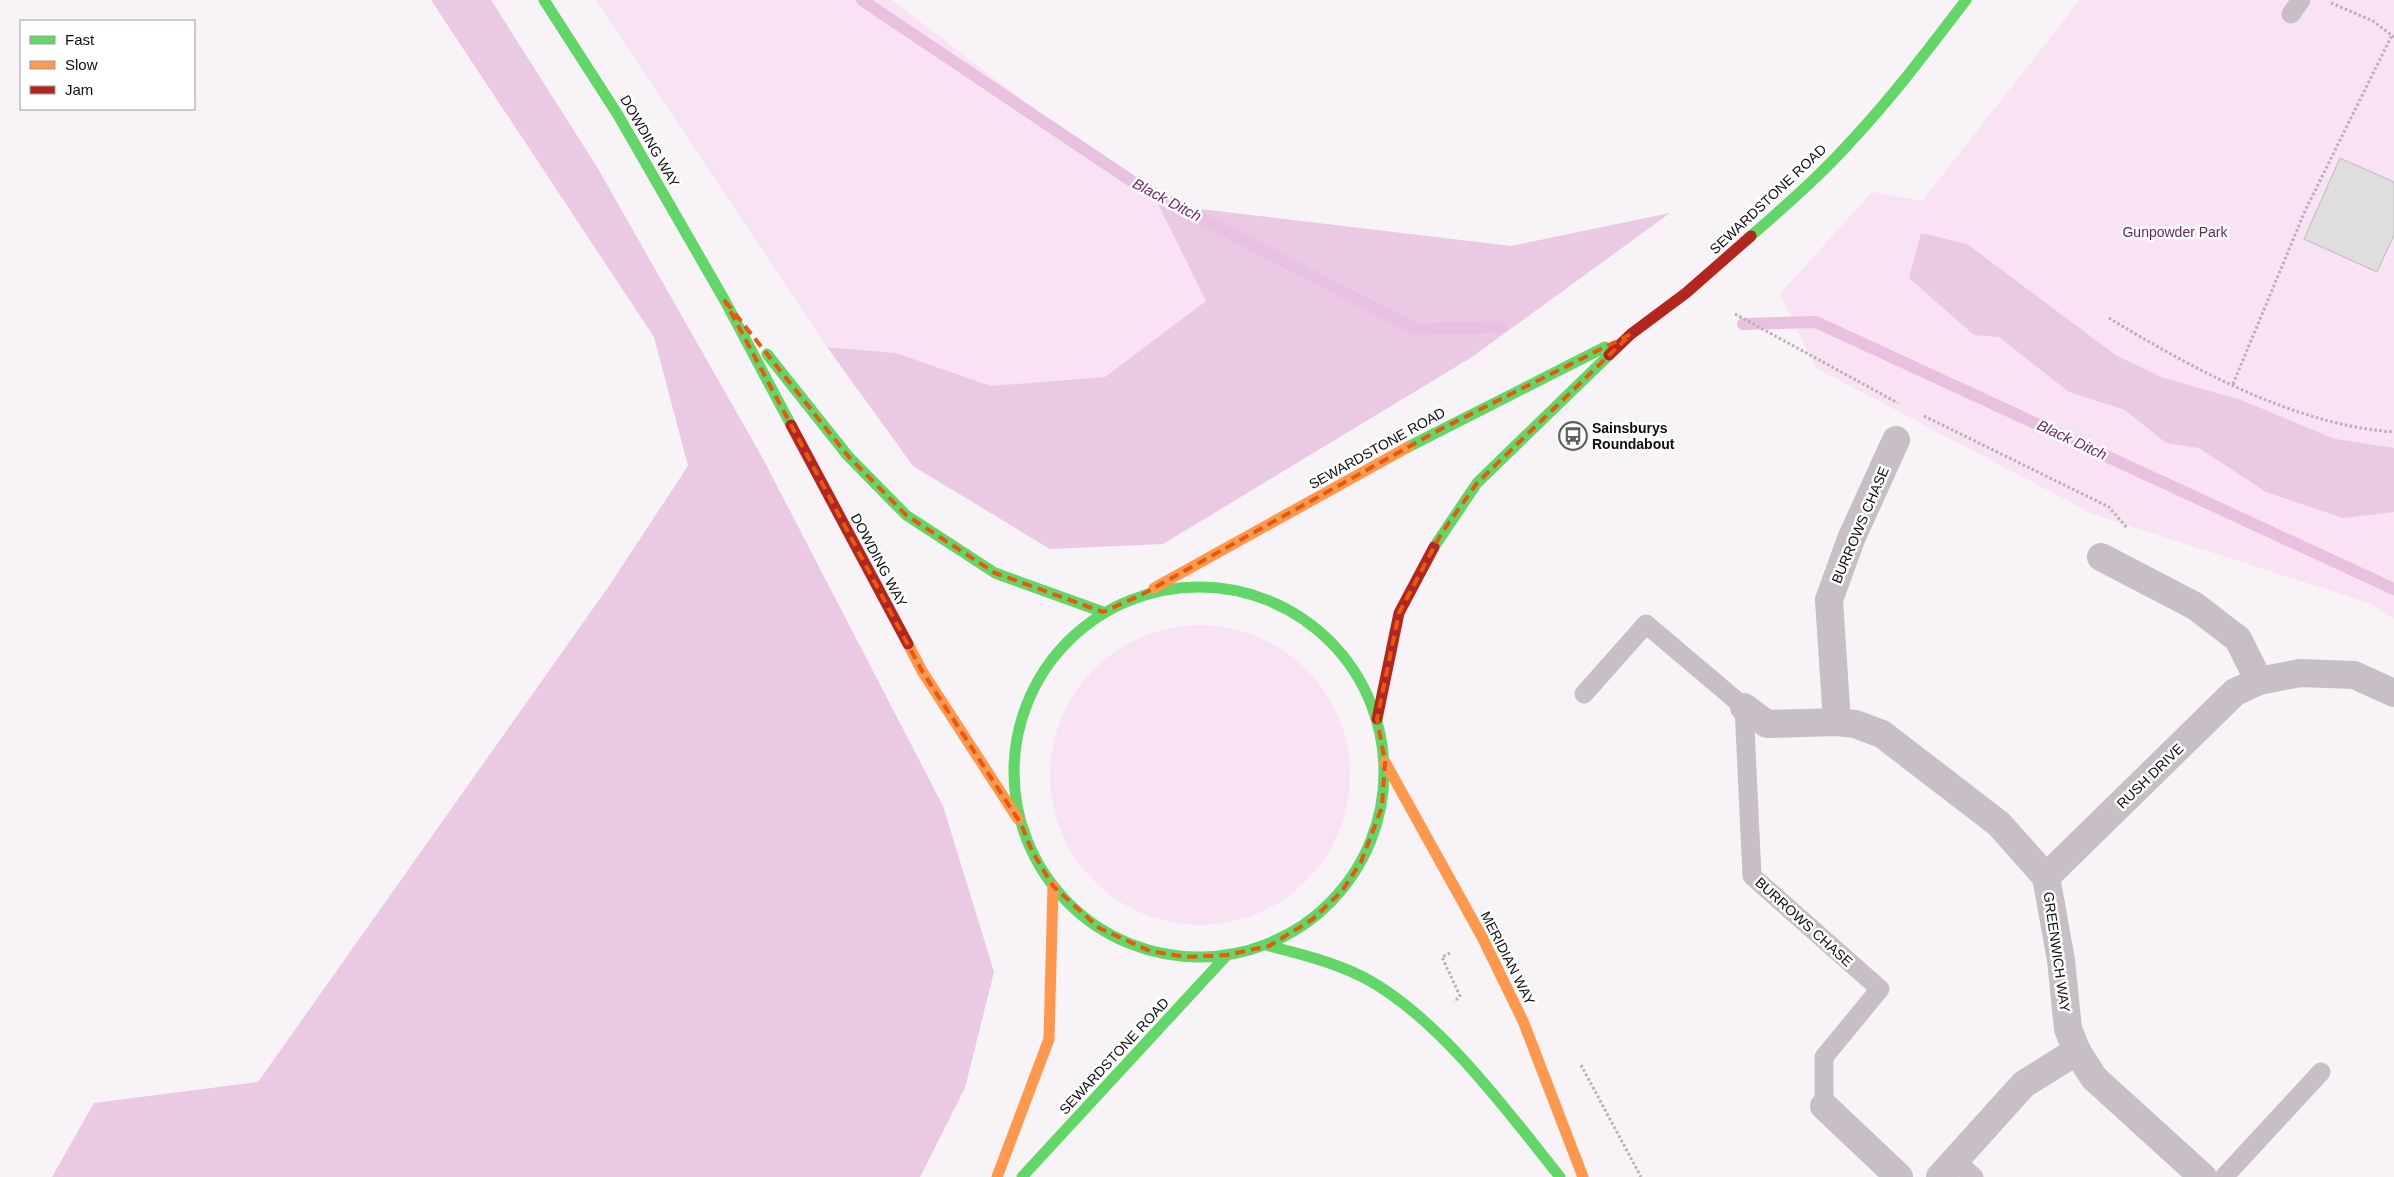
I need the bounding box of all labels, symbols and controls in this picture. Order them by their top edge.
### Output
legend [20,20,195,110]
text: Fast [65,31,95,48]
text: Slow [65,56,98,73]
text: Jam [65,81,93,98]
street label: DOWDING WAY [617,92,683,190]
street label: SEWARDSTONE ROAD [1707,141,1829,257]
water label: Black Ditch [1130,174,1204,225]
park label: Gunpowder Park [2122,224,2229,240]
street label: SEWARDSTONE ROAD [1306,404,1448,492]
water label: Black Ditch [2035,416,2110,463]
place label: Sainsburys Roundabout [1592,420,1675,452]
bus stop icon: Sainsburys Roundabout [1558,421,1588,451]
street label: BURROWS CHASE [1828,464,1892,586]
street label: DOWDING WAY [848,511,911,610]
street label: RUSH DRIVE [2113,740,2187,812]
street label: BURROWS CHASE [1752,874,1856,970]
street label: GREENWICH WAY [2041,891,2073,1014]
street label: MERIDIAN WAY [1478,909,1539,1008]
street label: SEWARDSTONE ROAD [1056,995,1172,1117]

